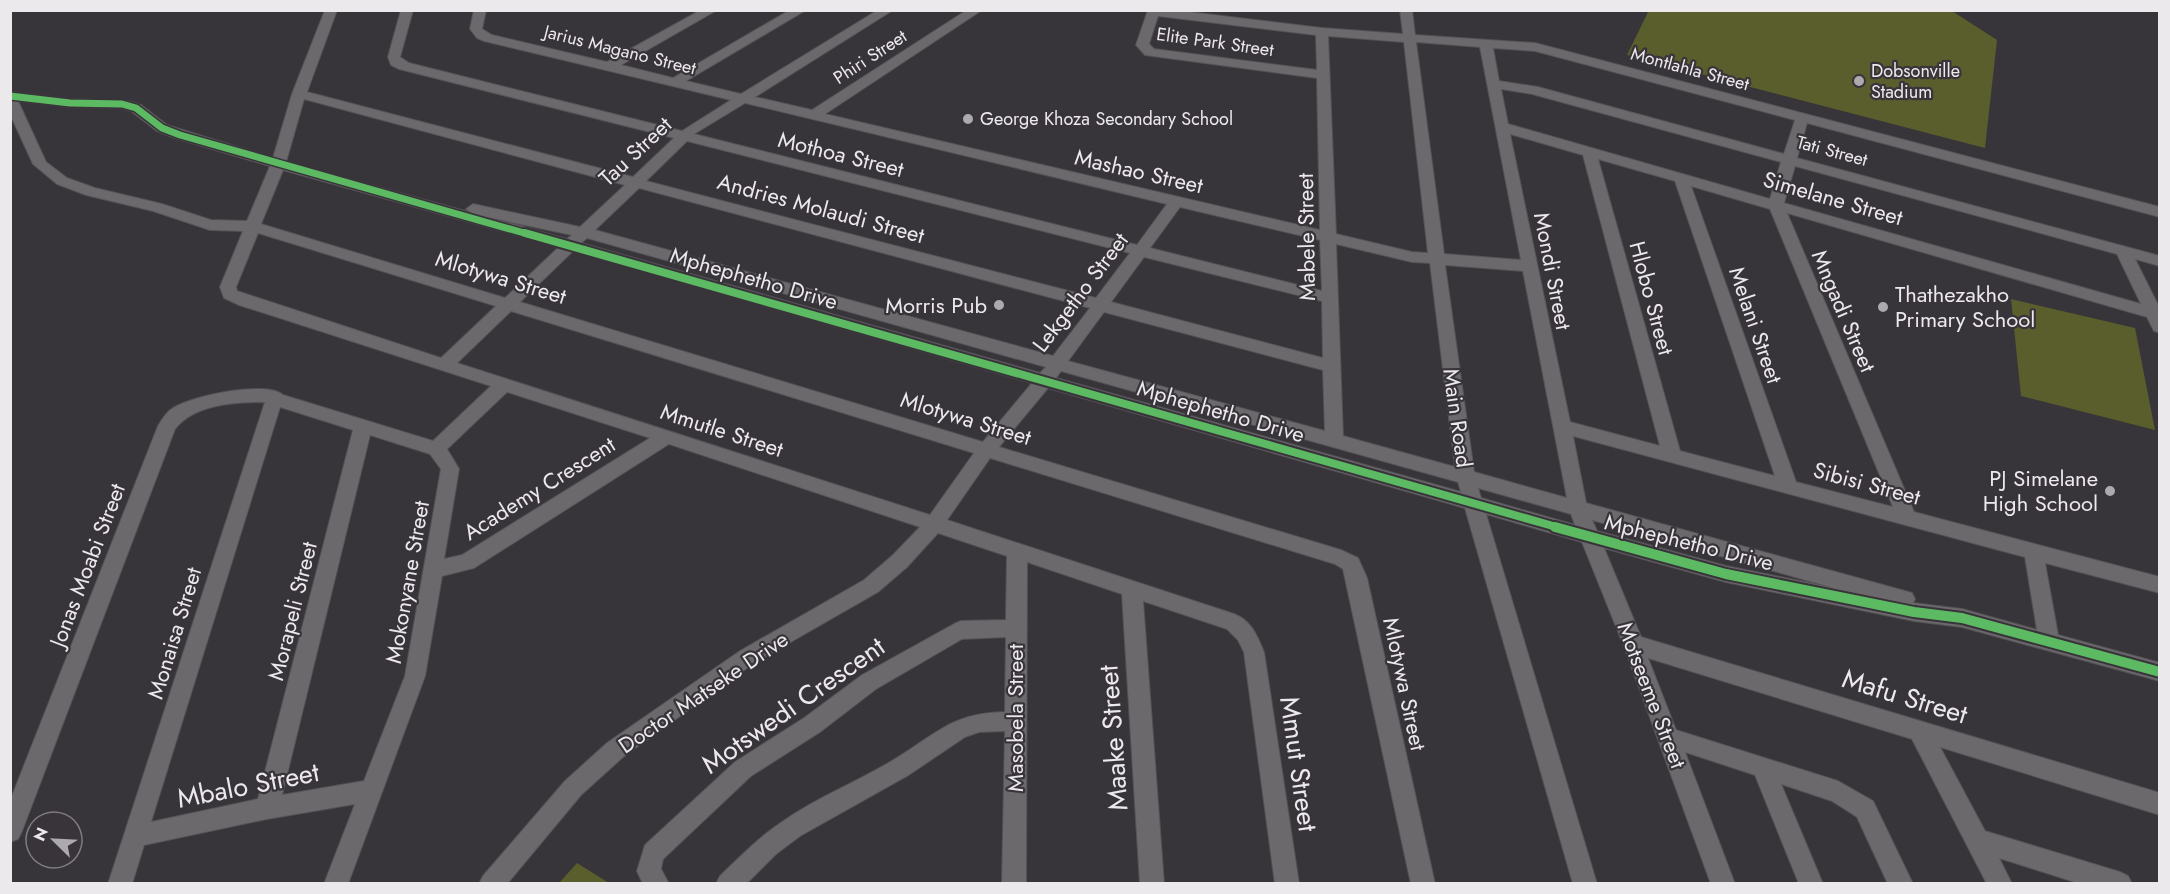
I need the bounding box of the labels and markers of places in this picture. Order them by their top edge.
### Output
place label: Dobsonville Stadium [1871,58,1960,105]
marker: Dobsonville Stadium [1852,74,1866,88]
place label: George Khoza Secondary School [980,106,1233,132]
marker: George Khoza Secondary School [961,112,975,126]
place label: Thathezakho Primary School [1895,278,2035,335]
place label: Morris Pub [885,289,987,321]
marker: Morris Pub [992,298,1006,312]
marker: Thathezakho Primary School [1876,300,1890,314]
place label: PJ Simelane High School [1983,462,2098,519]
marker: PJ Simelane High School [2103,484,2117,498]

